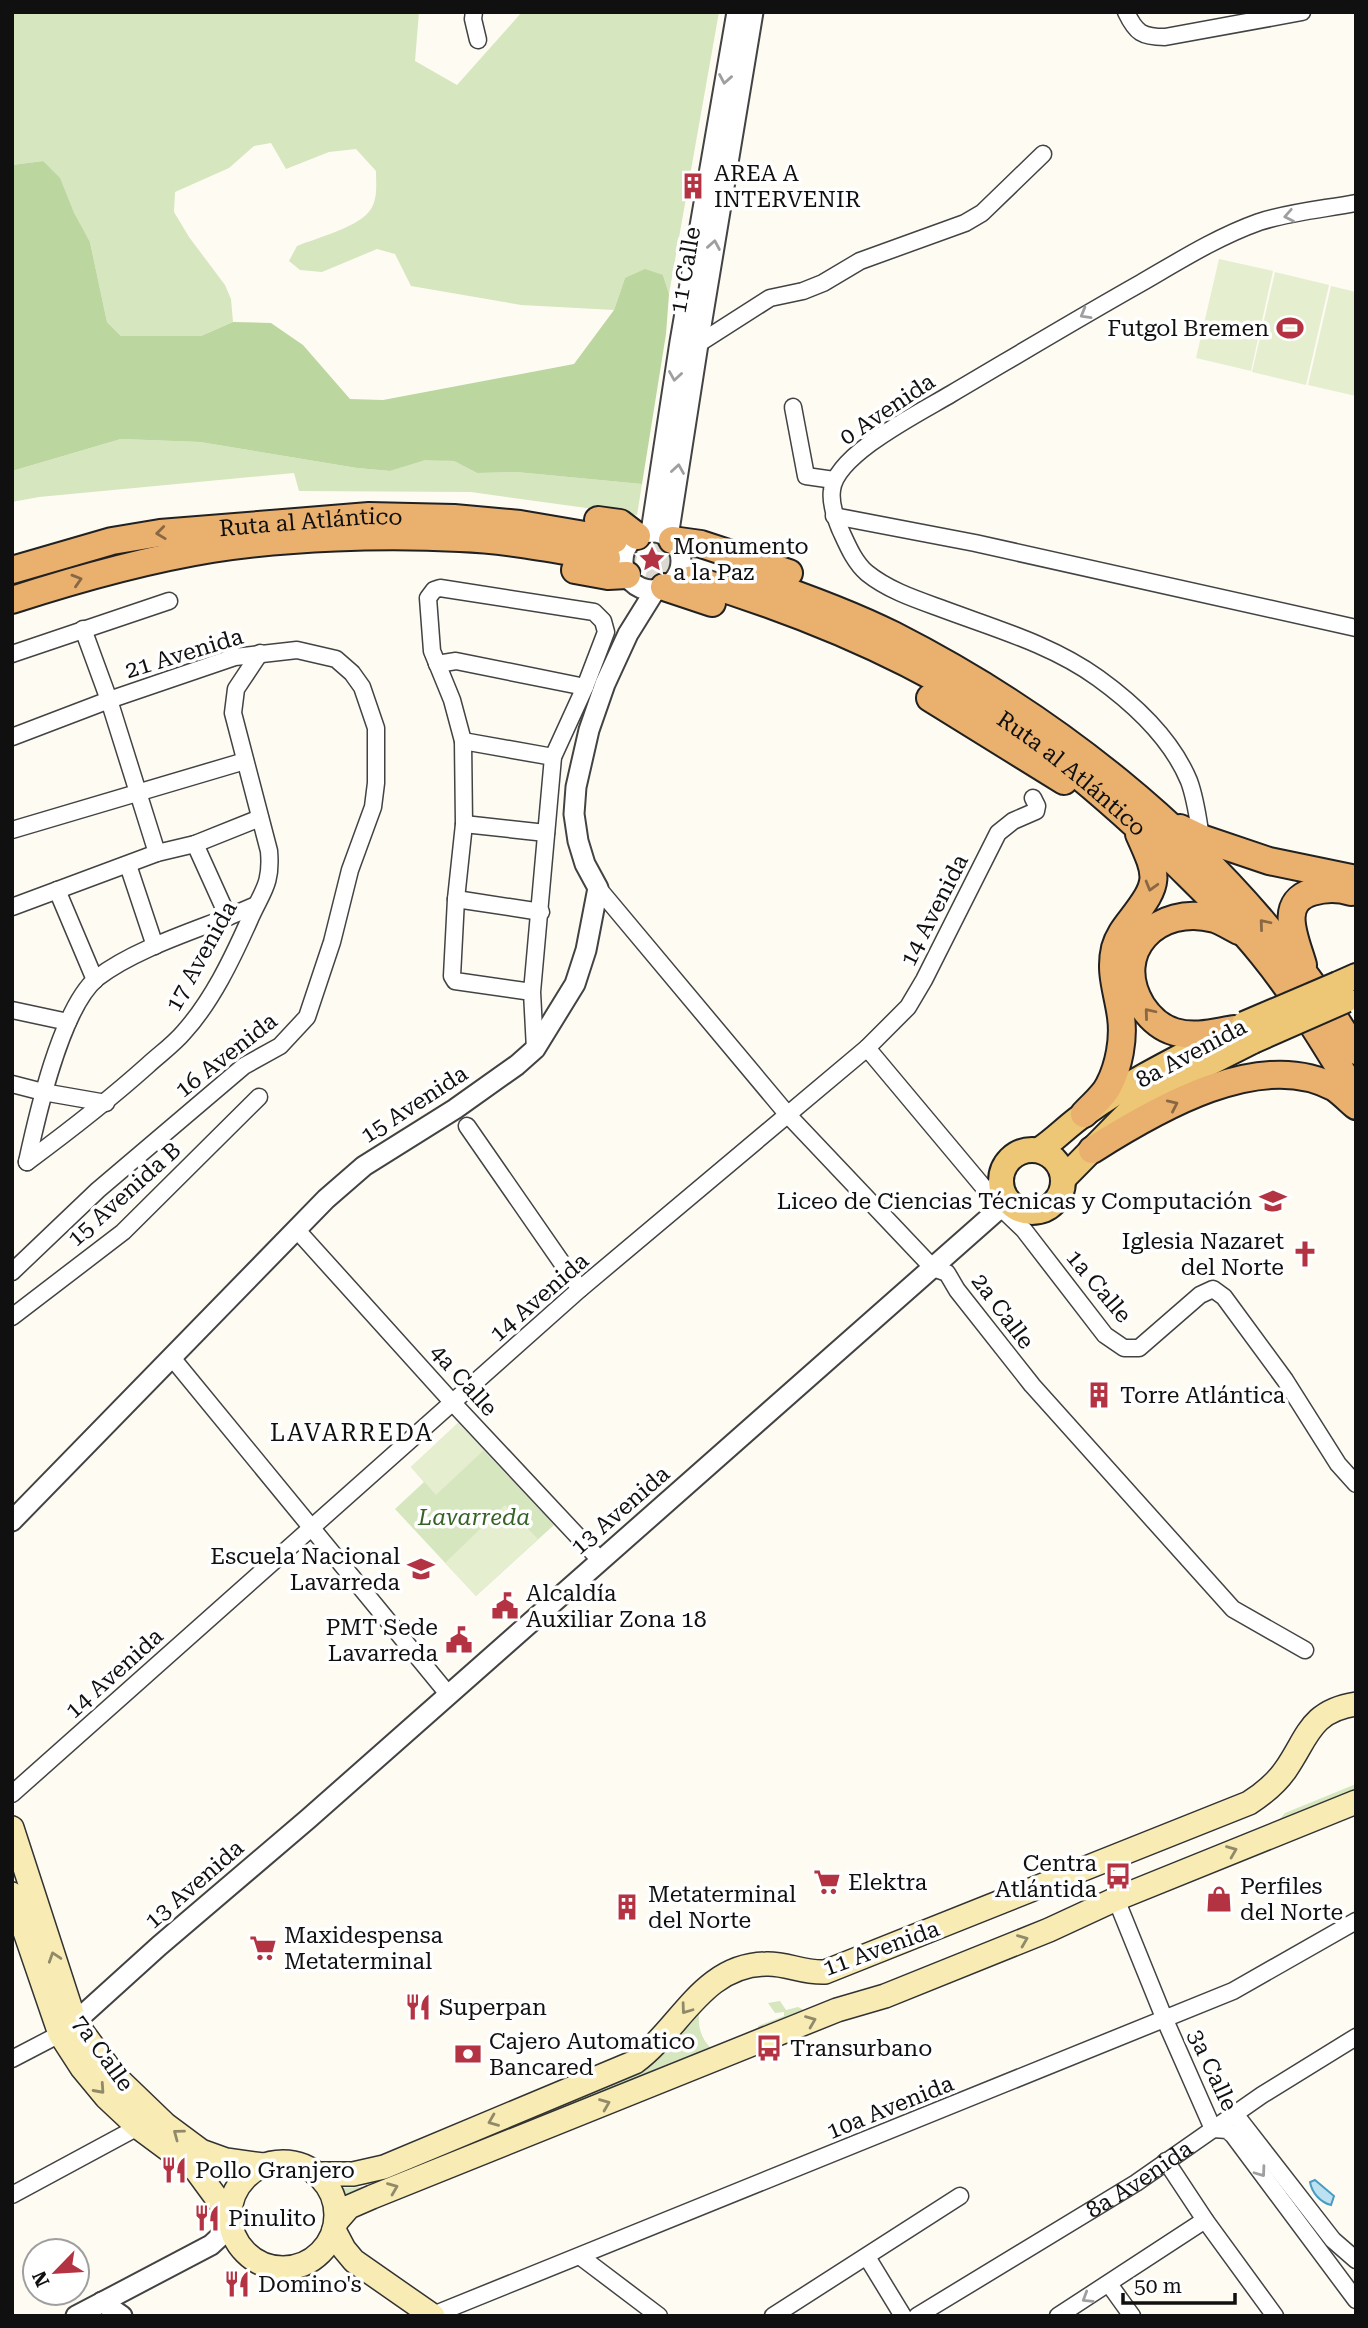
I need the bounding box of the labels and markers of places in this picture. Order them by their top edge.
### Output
place label: AREA A INTERVENIR [714,160,861,213]
building icon: AREA A INTERVENIR [678,171,708,201]
sports icon: Futgol Bremen [1275,313,1305,343]
place label: Futgol Bremen [1107,315,1269,342]
place label: Monumento a la Paz [673,533,809,586]
place icon: Monumento a la Paz [637,544,667,574]
school or university icon: Liceo de Ciencias Técnicas y Computación [1258,1186,1288,1216]
place label: Liceo de Ciencias Técnicas y Computación [777,1188,1252,1215]
place label: Iglesia Nazaret del Norte [1122,1228,1284,1281]
church icon: Iglesia Nazaret del Norte [1290,1239,1320,1269]
building icon: Torre Atlántica [1084,1380,1114,1410]
place label: Torre Atlántica [1120,1382,1286,1409]
place label: Escuela Nacional Lavarreda [210,1543,401,1596]
school or university icon: Escuela Nacional Lavarreda [406,1554,436,1584]
place label: Alcaldía Auxiliar Zona 18 [526,1580,707,1633]
public building icon: Alcaldía Auxiliar Zona 18 [490,1591,520,1621]
place label: PMT Sede Lavarreda [325,1614,439,1667]
public building icon: PMT Sede Lavarreda [444,1625,474,1655]
place label: Centra Atlántida [995,1850,1098,1903]
bus stop icon: Centra Atlántida [1103,1861,1133,1891]
supermarket icon: Elektra [812,1867,842,1897]
place label: Elektra [848,1869,928,1896]
place label: Perfiles del Norte [1240,1873,1343,1926]
place label: Metaterminal del Norte [648,1881,796,1934]
shop icon: Perfiles del Norte [1204,1884,1234,1914]
building icon: Metaterminal del Norte [612,1892,642,1922]
place label: Maxidespensa Metaterminal [284,1922,444,1975]
supermarket icon: Maxidespensa Metaterminal [248,1933,278,1963]
restaurant icon: Superpan [403,1992,433,2022]
place label: Superpan [439,1994,547,2021]
place label: Cajero Automatico Bancared [489,2028,695,2081]
bus stop icon: Transurbano [754,2033,784,2063]
place label: Transurbano [790,2035,932,2062]
bank icon: Cajero Automatico Bancared [453,2039,483,2069]
restaurant icon: Pollo Granjero [159,2155,189,2185]
place label: Pollo Granjero [195,2157,355,2184]
restaurant icon: Pinulito [192,2203,222,2233]
place label: Pinulito [228,2205,316,2232]
restaurant icon: Domino's [222,2269,252,2299]
place label: Domino's [258,2271,362,2298]

